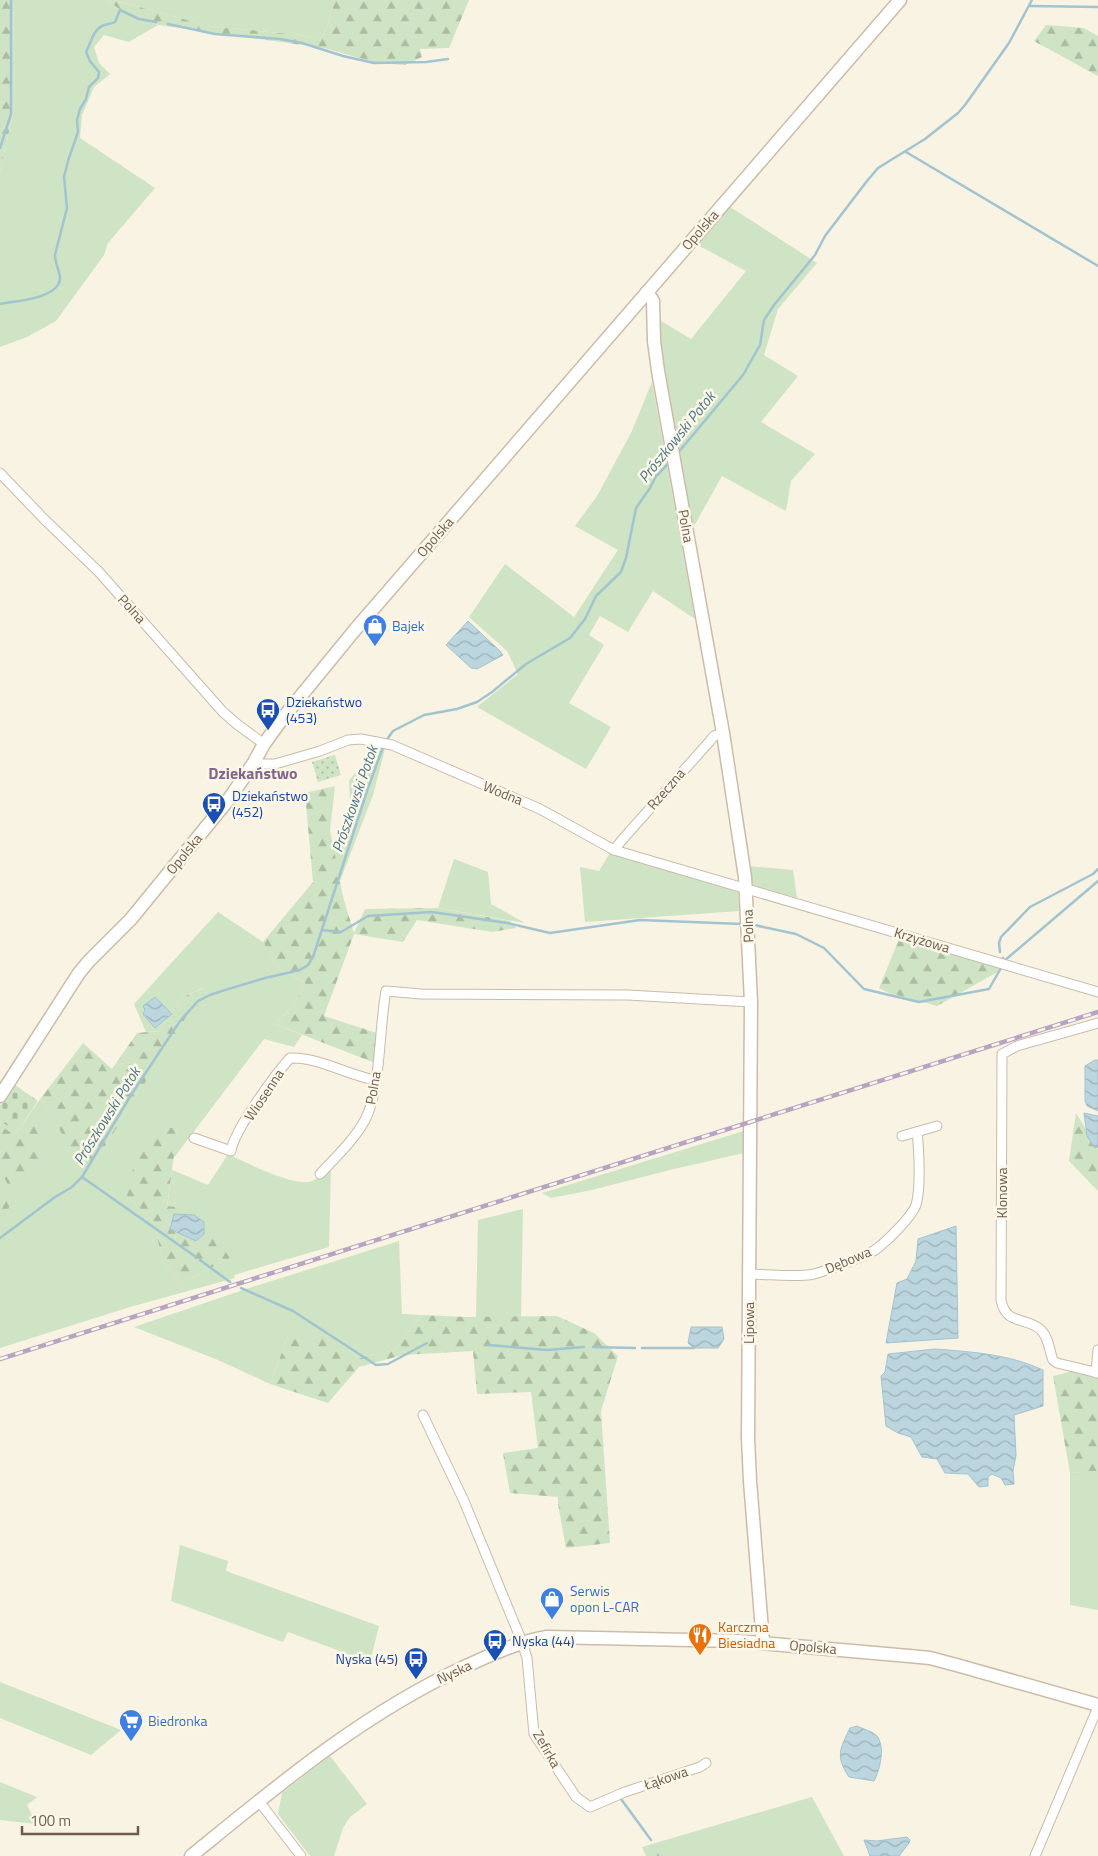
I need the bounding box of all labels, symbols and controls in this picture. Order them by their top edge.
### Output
street label: Opolska [676,205,723,254]
water label: Prószkowski Potok [633,384,722,487]
street label: Polna [673,508,700,544]
street label: Opolska [411,512,458,561]
street label: Polna [113,589,151,628]
shop icon: Bajek [362,613,388,647]
place label: Bajek [392,615,425,636]
place label: Dziekaństwo (453) [286,691,362,728]
bus stop icon: Dziekaństwo (453) [255,697,281,731]
water label: Prószkowski Potok [326,740,384,855]
district label: Dziekaństwo [208,761,298,785]
street label: Rzeczna [642,763,690,814]
street label: Wodna [480,775,526,810]
place label: Dziekaństwo (452) [232,785,308,822]
bus stop icon: Dziekaństwo (452) [201,791,227,825]
street label: Opolska [161,829,207,879]
street label: Polna [736,909,759,943]
street label: Krzyżowa [892,921,953,958]
water label: Prószkowski Potok [67,1060,147,1169]
street label: Wiosenna [239,1065,289,1125]
street label: Polna [359,1070,386,1106]
street label: Klonowa [991,1167,1012,1219]
street label: Dębowa [821,1240,874,1279]
street label: Lipowa [738,1302,759,1344]
place label: Serwis opon L-CAR [570,1580,639,1617]
shop icon: Serwis opon L-CAR [539,1586,565,1620]
place label: Karczma Biesiadna [718,1616,775,1653]
restaurant icon: Karczma Biesiadna [687,1622,713,1656]
bus stop icon: Nyska (44) [482,1628,508,1662]
place label: Nyska (44) [512,1630,574,1651]
street label: Opolska [788,1634,838,1659]
bus stop icon: Nyska (45) [403,1646,429,1680]
place label: Nyska (45) [336,1648,398,1669]
street label: Nyska [433,1654,475,1689]
supermarket icon: Biedronka [118,1708,144,1742]
place label: Biedronka [148,1710,207,1731]
street label: Zefirka [528,1726,567,1772]
street label: Łąkowa [640,1760,691,1795]
scale bar [22,1804,139,1836]
text: 100 m [30,1809,71,1832]

